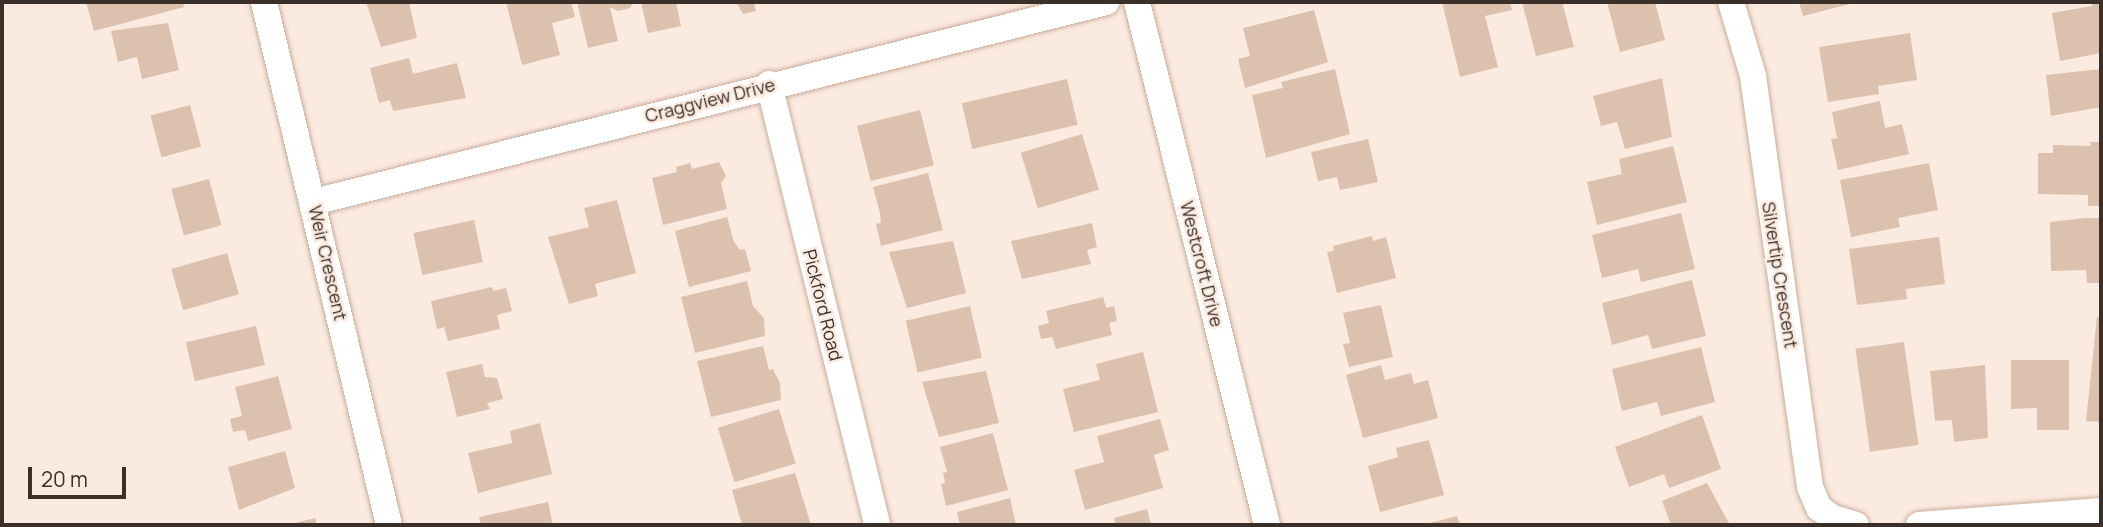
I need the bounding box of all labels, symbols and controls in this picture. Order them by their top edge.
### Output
street label: Craggview Drive [643,73,777,127]
street label: Westcroft Drive [1176,199,1228,329]
street label: Silvertip Crescent [1758,200,1802,350]
street label: Weir Crescent [304,203,352,323]
street label: Pickford Road [799,247,847,363]
scale bar [32,454,130,498]
text: 20 m [41,465,88,493]

